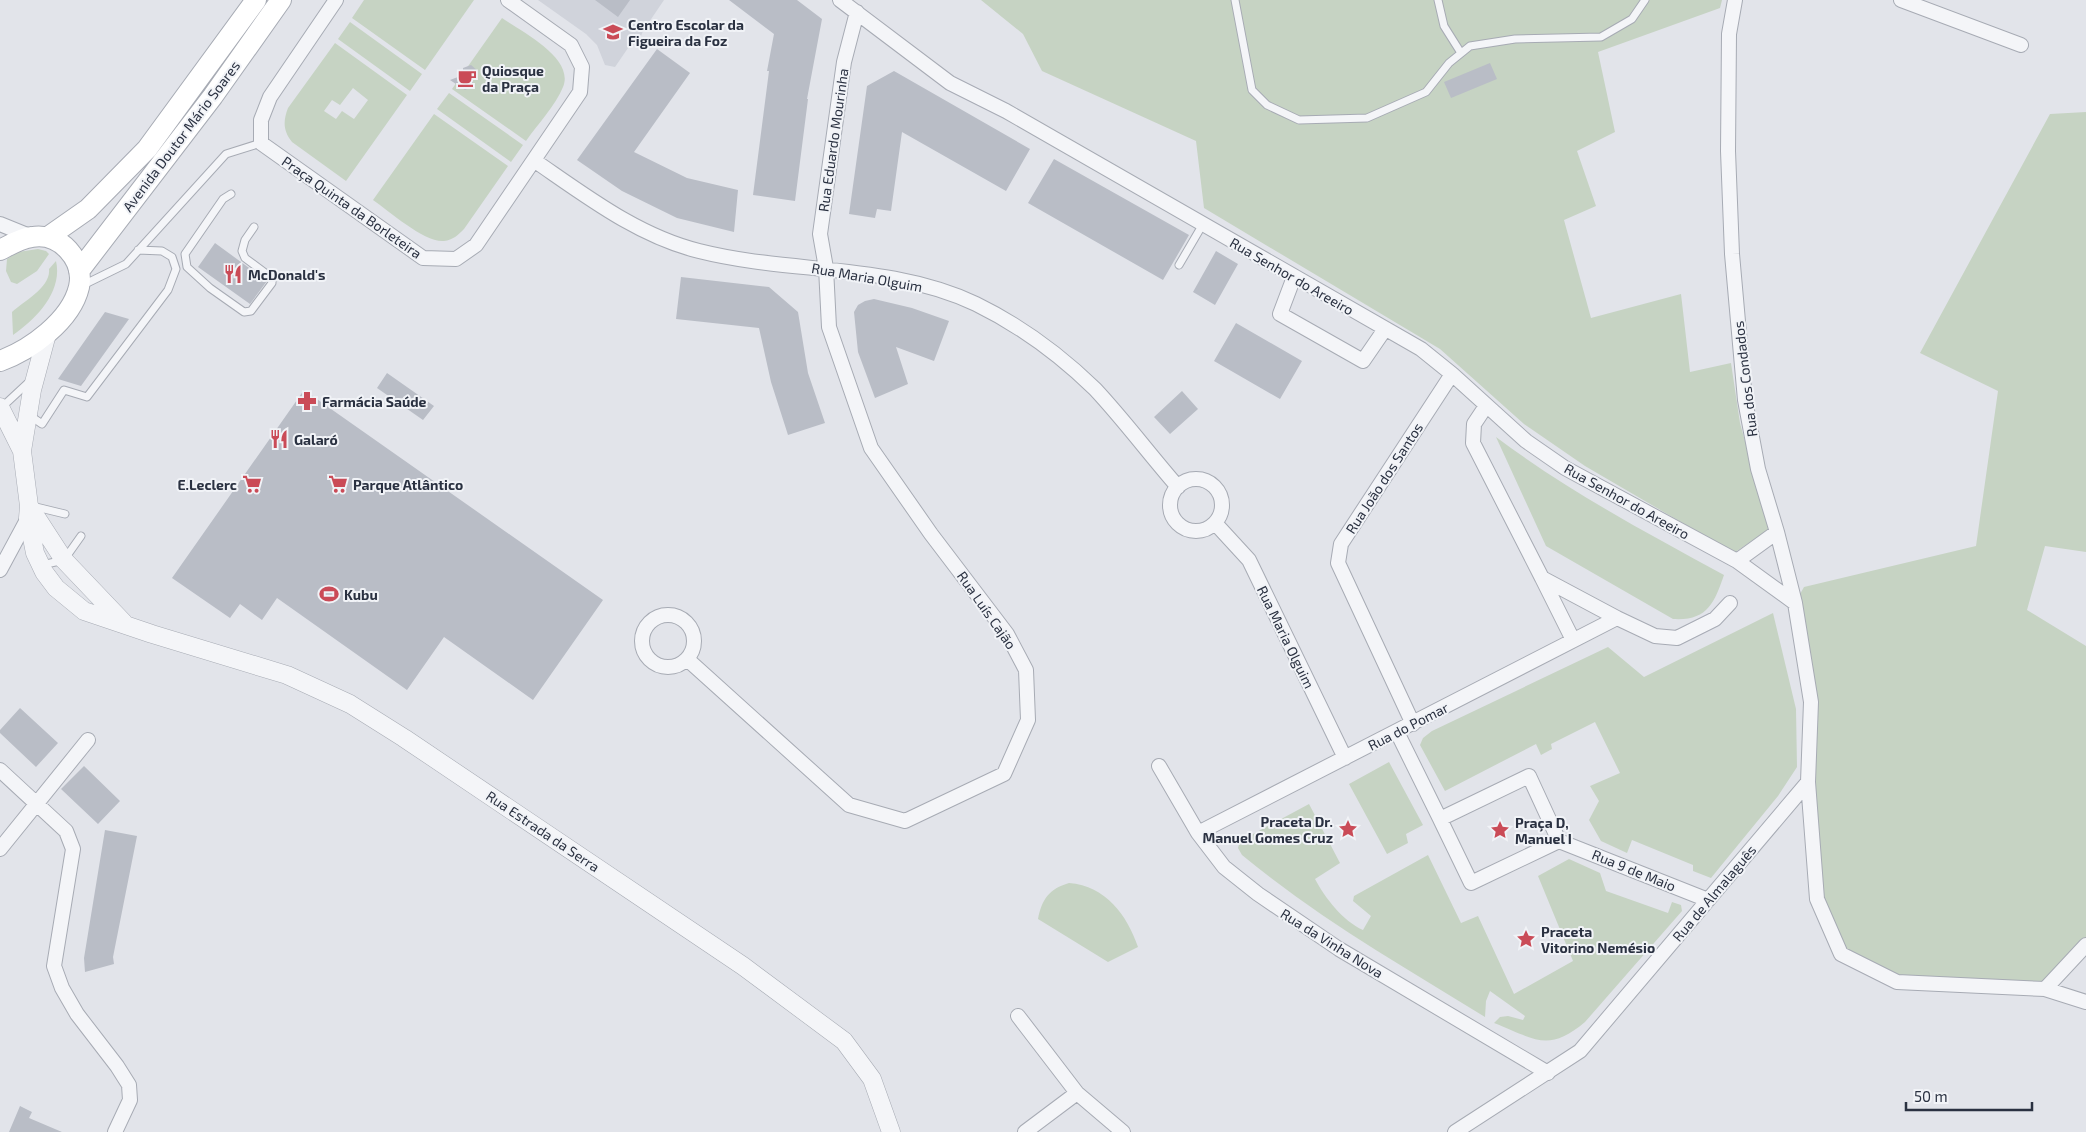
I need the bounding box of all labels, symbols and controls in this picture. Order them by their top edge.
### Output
place label: Centro Escolar da Figueira da Foz [628,16,744,49]
school or university icon: Centro Escolar da Figueira da Foz [602,21,624,43]
street label: Avenida Doutor Mário Soares [119,57,243,215]
place label: Quiosque da Praça [482,62,544,96]
cafe icon: Quiosque da Praça [456,67,478,89]
street label: Rua Eduardo Mourinha [815,67,851,213]
street label: Praça Quinta da Borleteira [278,152,425,263]
street label: Rua Senhor do Areeiro [1227,234,1357,318]
street label: Rua Maria Olguim [810,259,924,295]
restaurant icon: McDonald's [222,263,244,285]
place label: McDonald's [248,266,326,283]
street label: Rua dos Condados [1729,320,1761,438]
pharmacy icon: Farmácia Saúde [296,390,318,412]
place label: Farmácia Saúde [322,393,427,410]
street label: Rua João dos Santos [1342,419,1426,537]
restaurant icon: Galaró [268,428,290,450]
place label: Galaró [294,431,338,448]
street label: Rua Senhor do Areeiro [1562,460,1693,542]
supermarket icon: E.Leclerc [241,473,263,495]
supermarket icon: Parque Atlântico [327,473,349,495]
place label: E.Leclerc [178,476,237,493]
place label: Parque Atlântico [353,476,463,493]
street label: Rua Luís Cajão [954,568,1020,652]
sports icon: Kubu [318,583,340,605]
street label: Rua Maria Olguim [1254,583,1318,691]
place label: Kubu [344,586,378,603]
street label: Rua do Pomar [1365,698,1452,754]
street label: Rua Estrada da Serra [483,787,603,875]
place label: Praceta Dr. Manuel Gomes Cruz [1202,813,1333,846]
place label: Praça D, Manuel I [1515,814,1572,847]
place icon: Praceta Dr. Manuel Gomes Cruz [1337,818,1359,840]
place icon: Praça D, Manuel I [1489,819,1511,841]
street label: Rua de Almalaguês [1669,841,1759,945]
street label: Rua 9 de Maio [1590,846,1678,894]
street label: Rua da Vinha Nova [1278,905,1386,981]
place label: Praceta Vitorino Nemésio [1541,923,1655,956]
place icon: Praceta Vitorino Nemésio [1515,928,1537,950]
scale bar [1906,1080,2032,1112]
text: 50 m [1914,1087,1948,1105]

